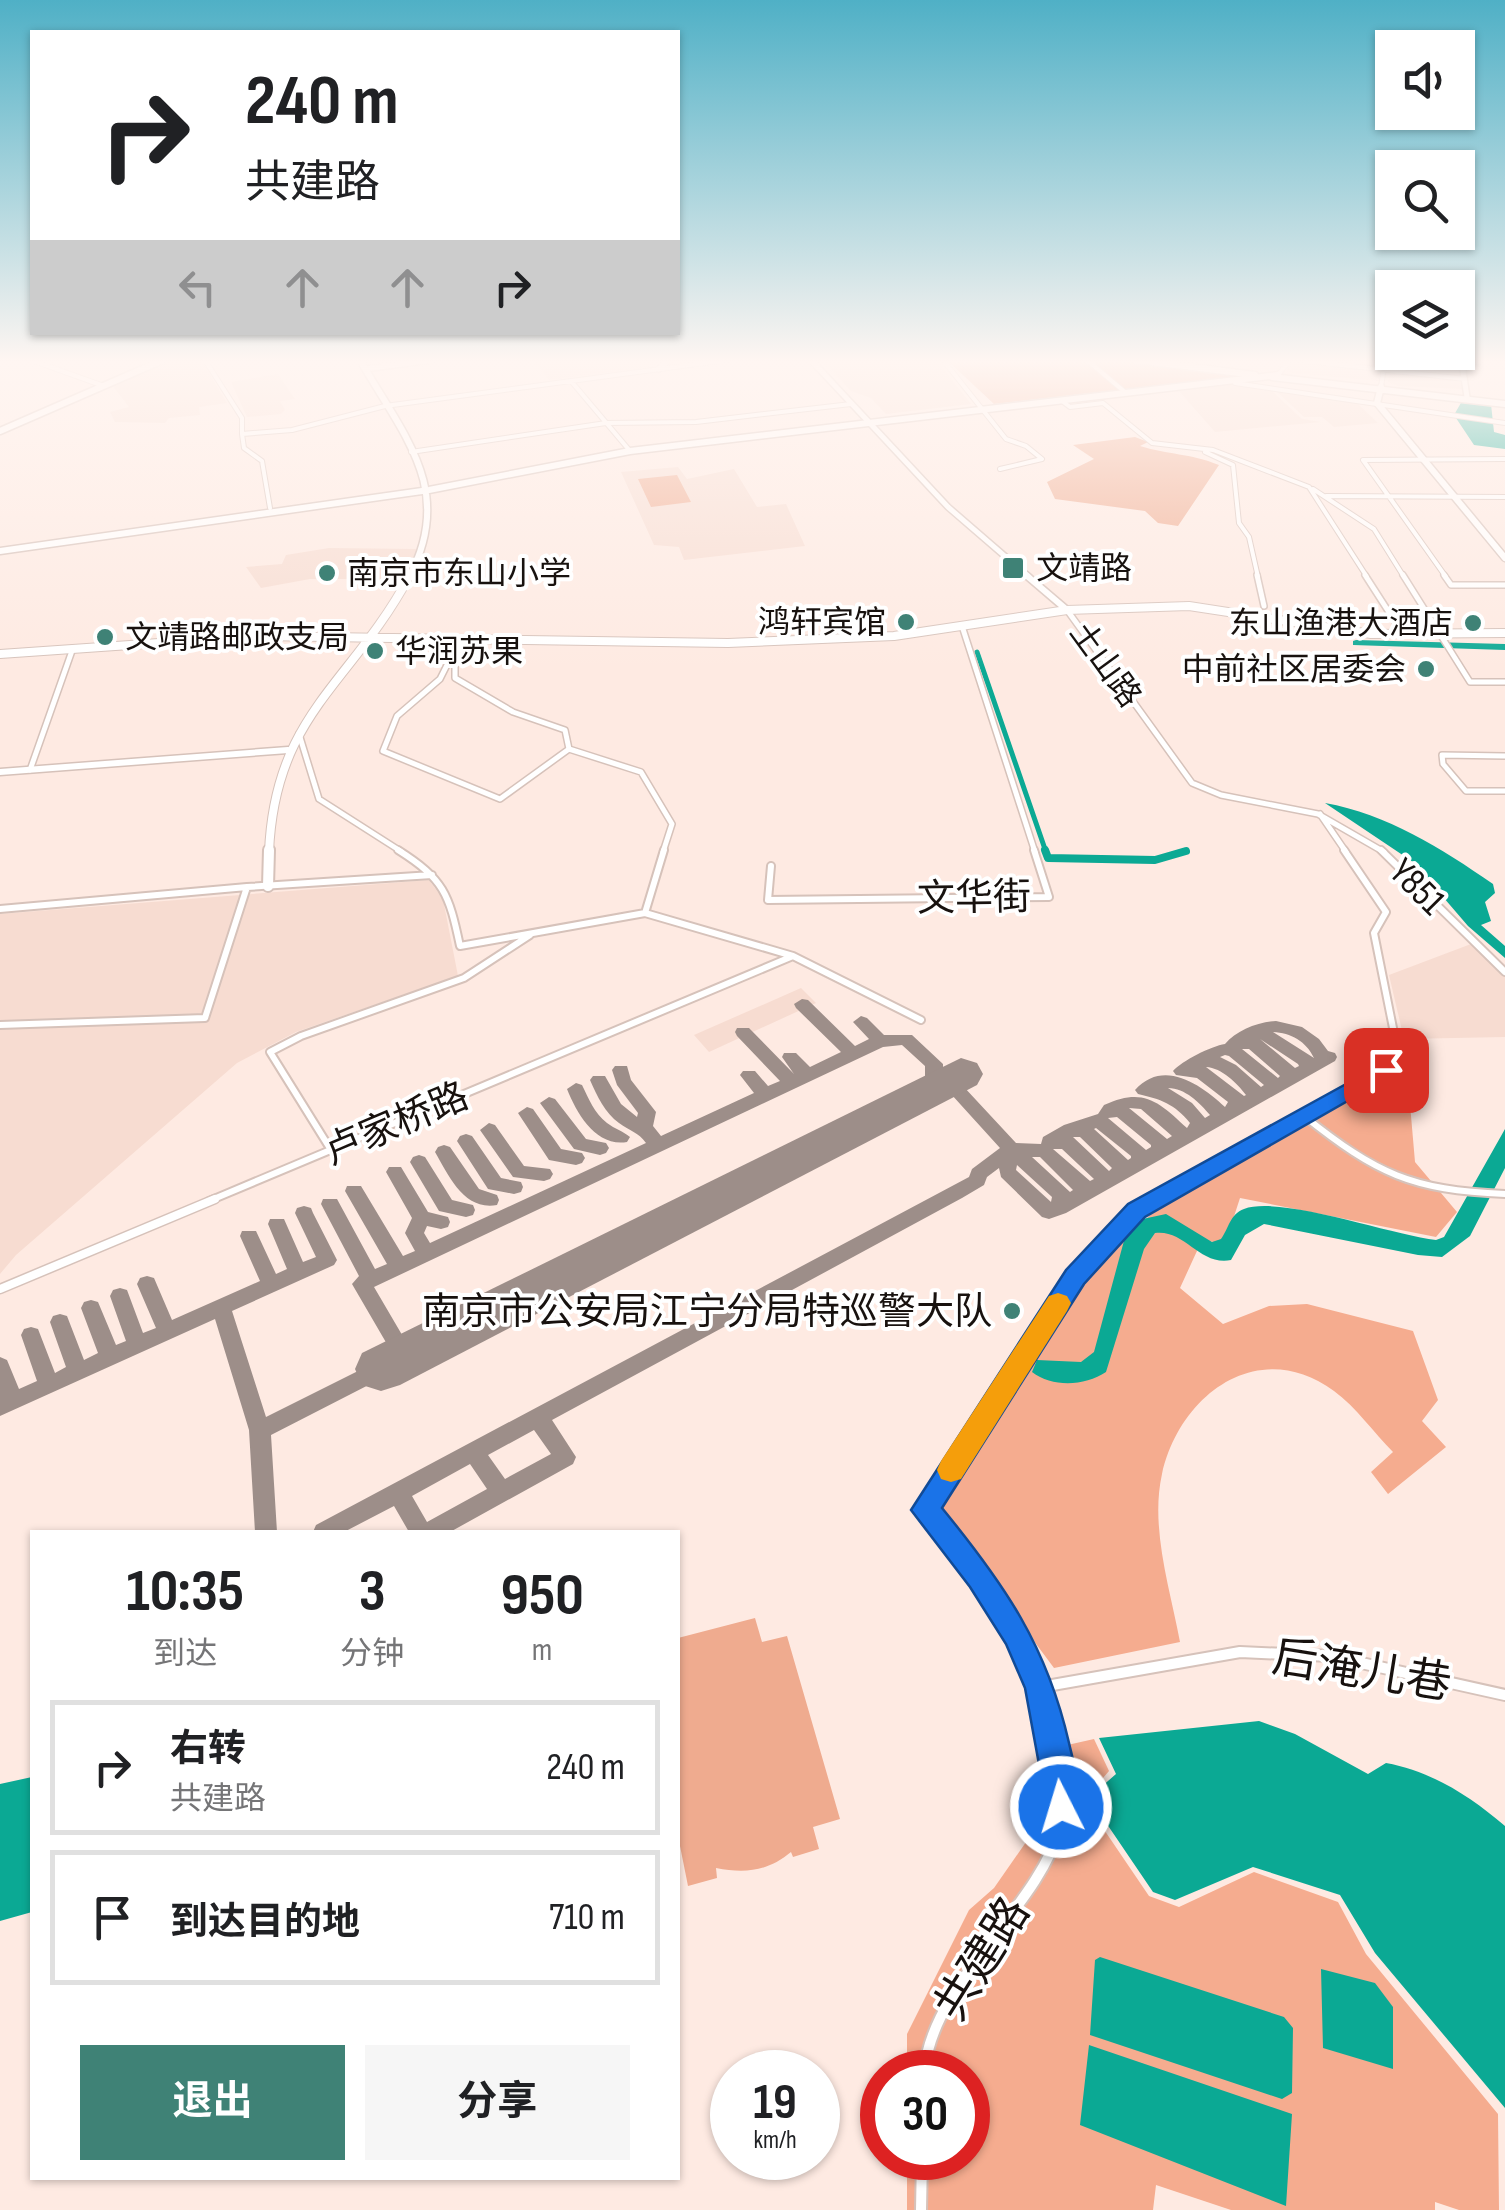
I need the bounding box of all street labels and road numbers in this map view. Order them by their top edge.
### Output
street label: 土山路 [1061,615,1149,715]
street label: Y851 [1380,850,1454,924]
street label: 文华街 [917,875,1031,922]
street label: 卢家桥路 [318,1074,475,1175]
street label: 后淹儿巷 [1268,1630,1455,1713]
street label: 共建路 [924,1888,1042,2031]

